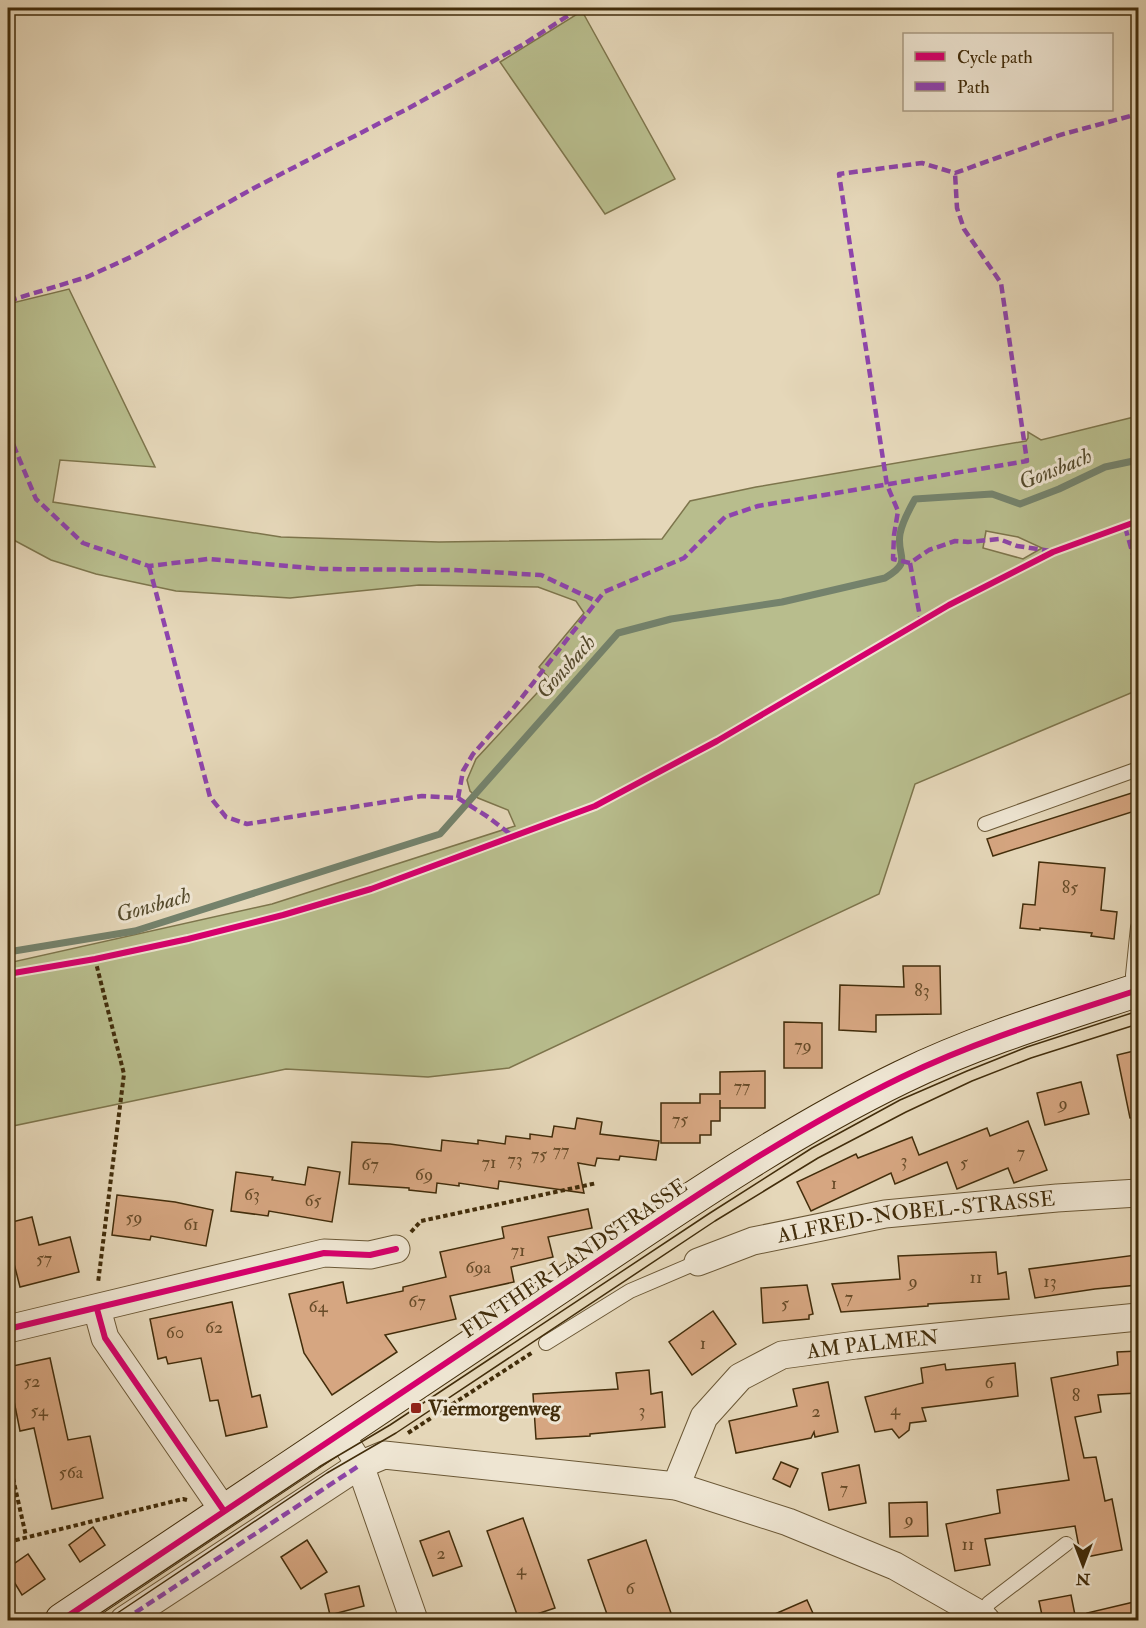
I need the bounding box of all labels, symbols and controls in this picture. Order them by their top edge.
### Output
legend [903,33,1113,111]
text: Cycle path [957,46,1033,69]
text: Path [957,76,990,99]
water label: Gonsbach [1015,442,1096,496]
water label: Gonsbach [530,629,602,704]
house number: 85 [1062,876,1078,899]
water label: Gonsbach [113,881,194,929]
house number: 83 [914,979,930,1002]
house number: 79 [794,1034,812,1057]
house number: 77 [734,1075,750,1098]
house number: 9 [1056,1092,1068,1115]
house number: 75 [672,1108,688,1131]
house number: 77 [553,1139,569,1162]
house number: 7 [1017,1141,1025,1164]
house number: 75 [531,1143,547,1166]
house number: 73 [507,1148,523,1171]
house number: 3 [901,1149,907,1172]
house number: 71 [482,1151,496,1174]
house number: 5 [960,1151,968,1174]
house number: 67 [361,1153,379,1176]
house number: 69 [415,1163,433,1186]
house number: 1 [831,1172,837,1195]
street label: FINTHER LANDSTRASSE [456,1173,692,1344]
house number: 63 [244,1183,260,1206]
street label: ALFRED-NOBEL-STRASSE [774,1185,1056,1250]
house number: 65 [305,1189,322,1212]
house number: 59 [125,1206,143,1229]
house number: 61 [183,1213,199,1236]
house number: 71 [511,1239,525,1262]
house number: 57 [36,1247,52,1270]
house number: 69a [465,1256,491,1279]
house number: 11 [970,1266,982,1289]
house number: 9 [906,1270,918,1293]
house number: 13 [1043,1270,1057,1293]
house number: 7 [845,1286,853,1309]
house number: 67 [408,1290,426,1313]
house number: 5 [781,1292,789,1315]
house number: 64 [309,1295,329,1318]
house number: 62 [205,1316,223,1339]
house number: 60 [166,1321,184,1344]
street label: AM PALMEN [804,1324,940,1366]
house number: 1 [700,1332,706,1355]
house number: 52 [24,1370,40,1393]
house number: 6 [984,1371,994,1394]
house number: 8 [1072,1384,1080,1407]
place label: Viermorgenweg [427,1395,561,1422]
house number: 4 [890,1398,901,1421]
house number: 54 [30,1399,49,1422]
house number: 3 [639,1399,645,1422]
house number: 2 [811,1400,821,1423]
marker: Viermorgenweg [409,1401,423,1415]
house number: 56a [59,1461,84,1484]
house number: 7 [840,1477,848,1500]
house number: 9 [902,1508,914,1531]
house number: 11 [962,1533,974,1556]
north arrow [1053,1535,1113,1595]
house number: 2 [436,1542,446,1565]
house number: 4 [516,1558,527,1581]
text: N [1075,1569,1091,1589]
house number: 6 [625,1577,635,1600]

